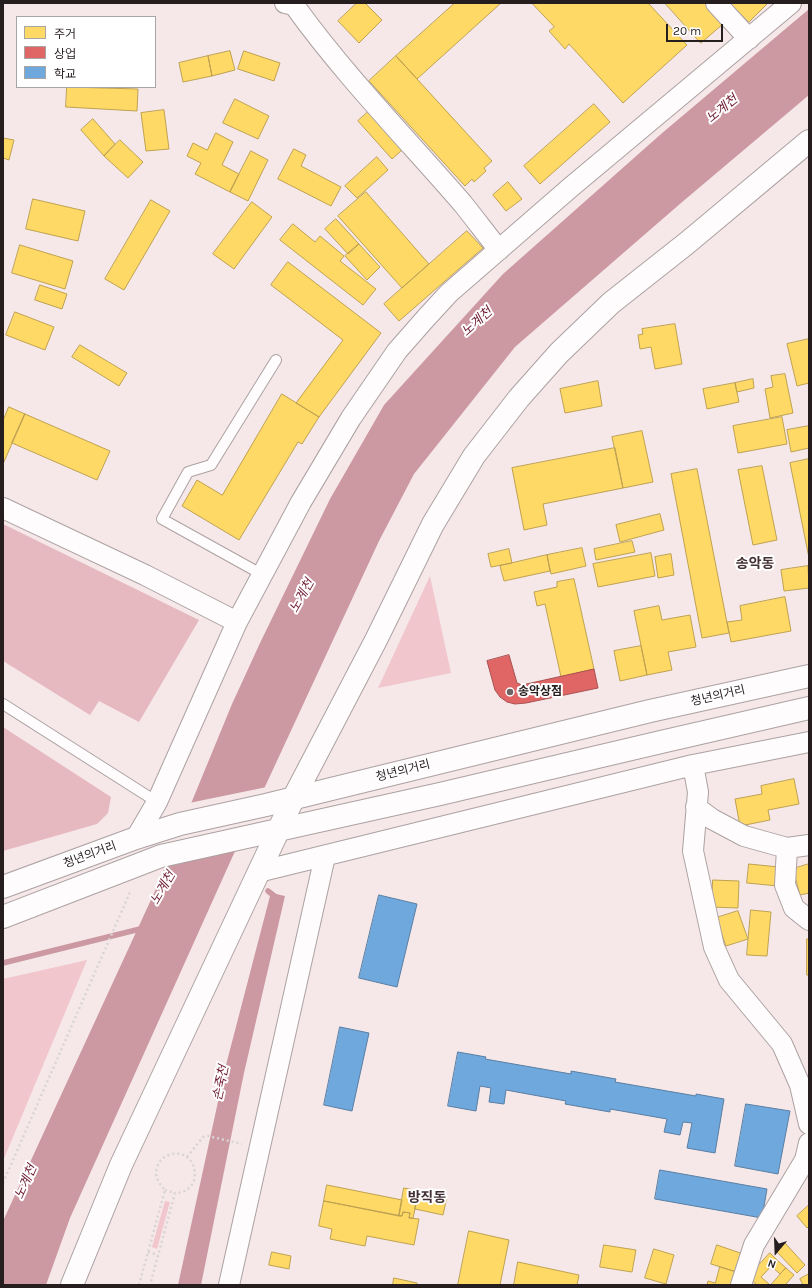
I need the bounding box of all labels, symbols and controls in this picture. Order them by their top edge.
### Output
legend [16,16,156,88]
scale bar [668,16,725,42]
text: 20 m [673,24,701,38]
text: 주거 [54,27,76,41]
text: 상업 [54,47,76,61]
text: 학교 [54,67,76,81]
water label: 노계천 [703,92,741,126]
water label: 노계천 [458,304,496,340]
district label: 송악동 [736,556,774,572]
water label: 노계천 [286,577,318,615]
street label: 청년의거리 [689,683,747,709]
place label: 송악상점 [518,685,562,699]
marker: 송악상점 [505,687,515,697]
street label: 청년의거리 [374,757,432,785]
street label: 청년의거리 [62,839,118,871]
water label: 노계천 [147,869,179,907]
water label: 손죽천 [210,1064,232,1102]
water label: 노계천 [12,1162,40,1202]
district label: 방직동 [408,1190,446,1206]
north arrow [756,1232,796,1272]
text: N [766,1256,778,1271]

